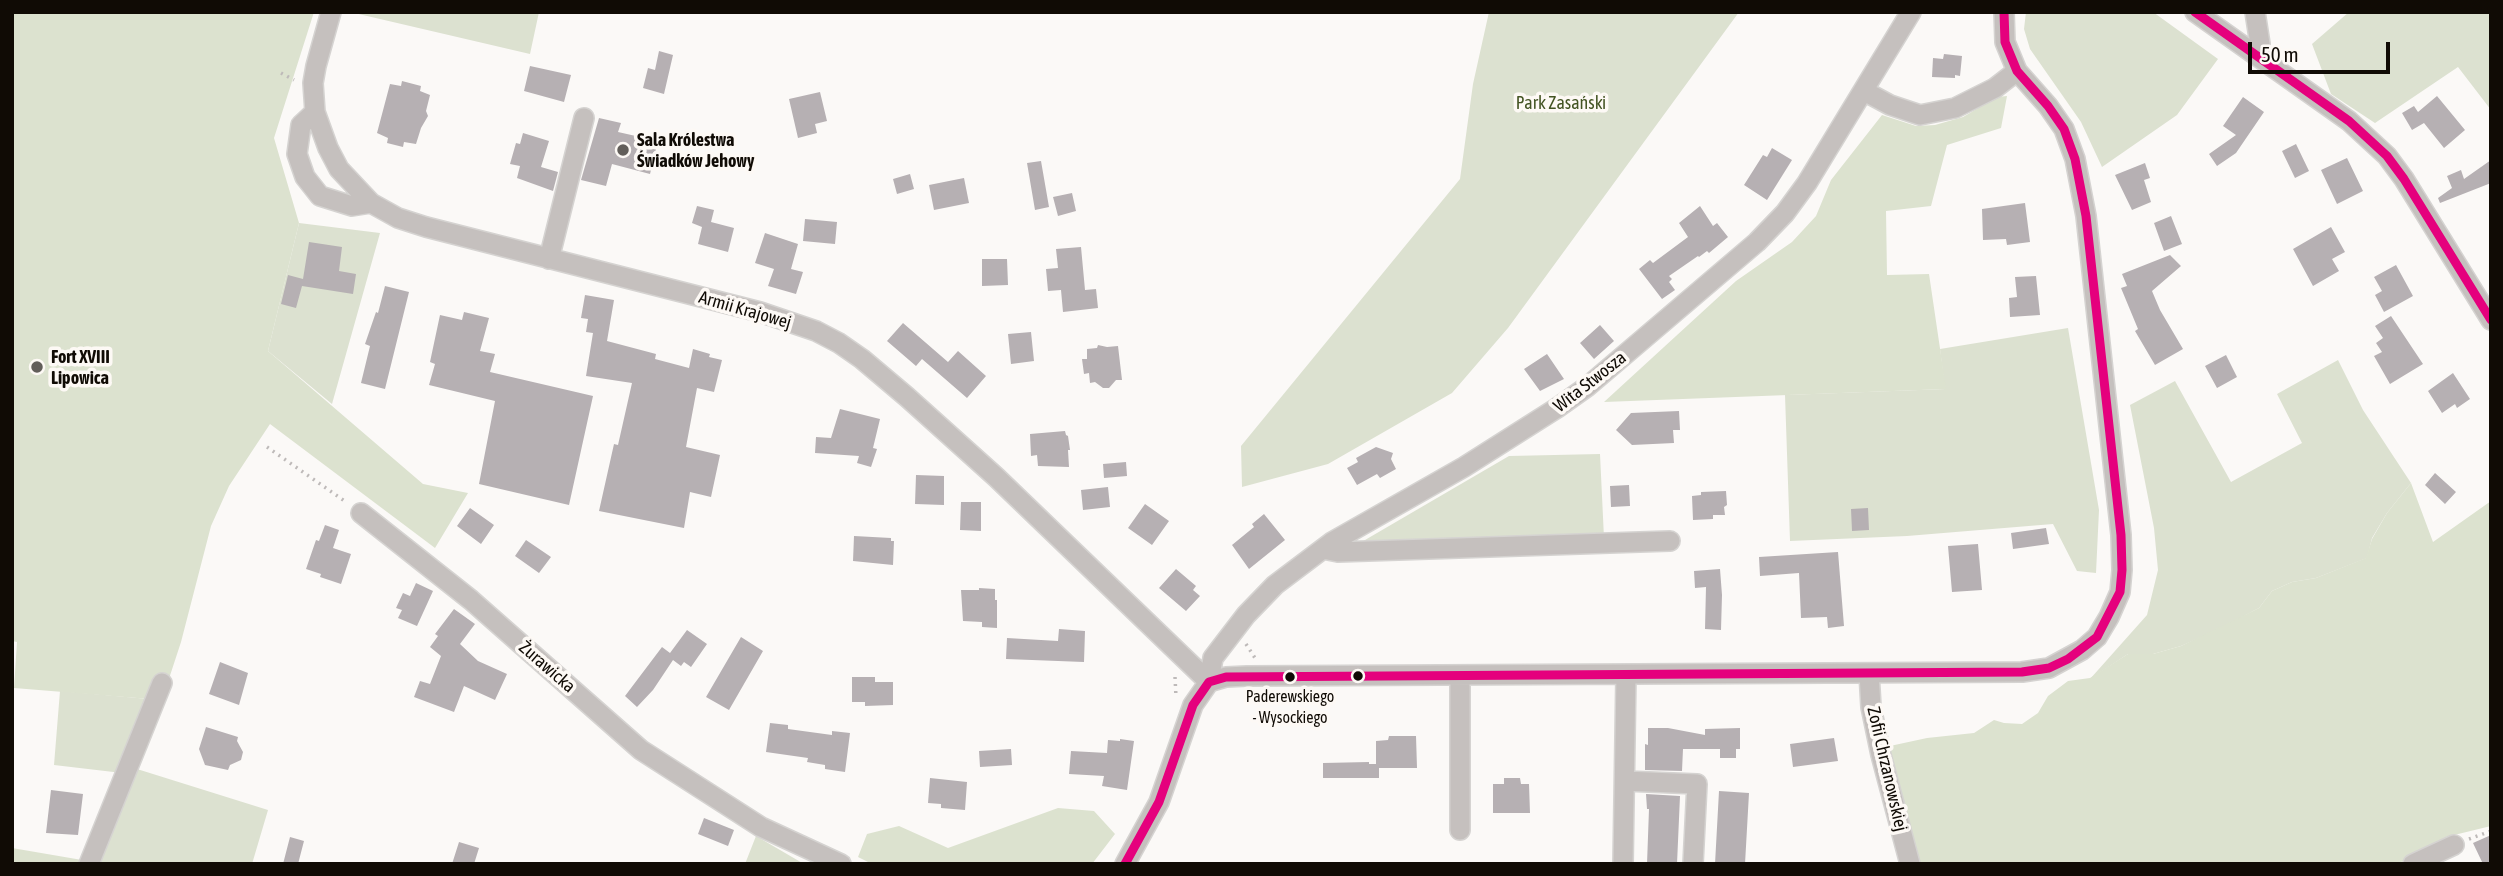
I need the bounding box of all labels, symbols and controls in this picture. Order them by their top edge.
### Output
scale bar [2251,28,2393,72]
text: 50 m [2261,42,2299,66]
park label: Park Zasański [1516,92,1606,114]
place label: Sala Królestwa Świadków Jehowy [637,129,754,172]
marker: Sala Królestwa Świadków Jehowy [615,142,631,158]
street label: Armii Krajowej [696,286,794,334]
place label: Fort XVIII Lipowica [51,346,110,388]
street label: Wita Stwosza [1549,347,1631,417]
marker: Fort XVIII Lipowica [29,359,45,375]
street label: Żurawicka [514,637,580,697]
unlabelled marker [1351,669,1365,683]
marker: Paderewskiego - Wysockiego [1283,670,1297,684]
place label: Paderewskiego - Wysockiego [1246,687,1334,725]
street label: Zofii Chrzanowskiej [1862,705,1912,833]

